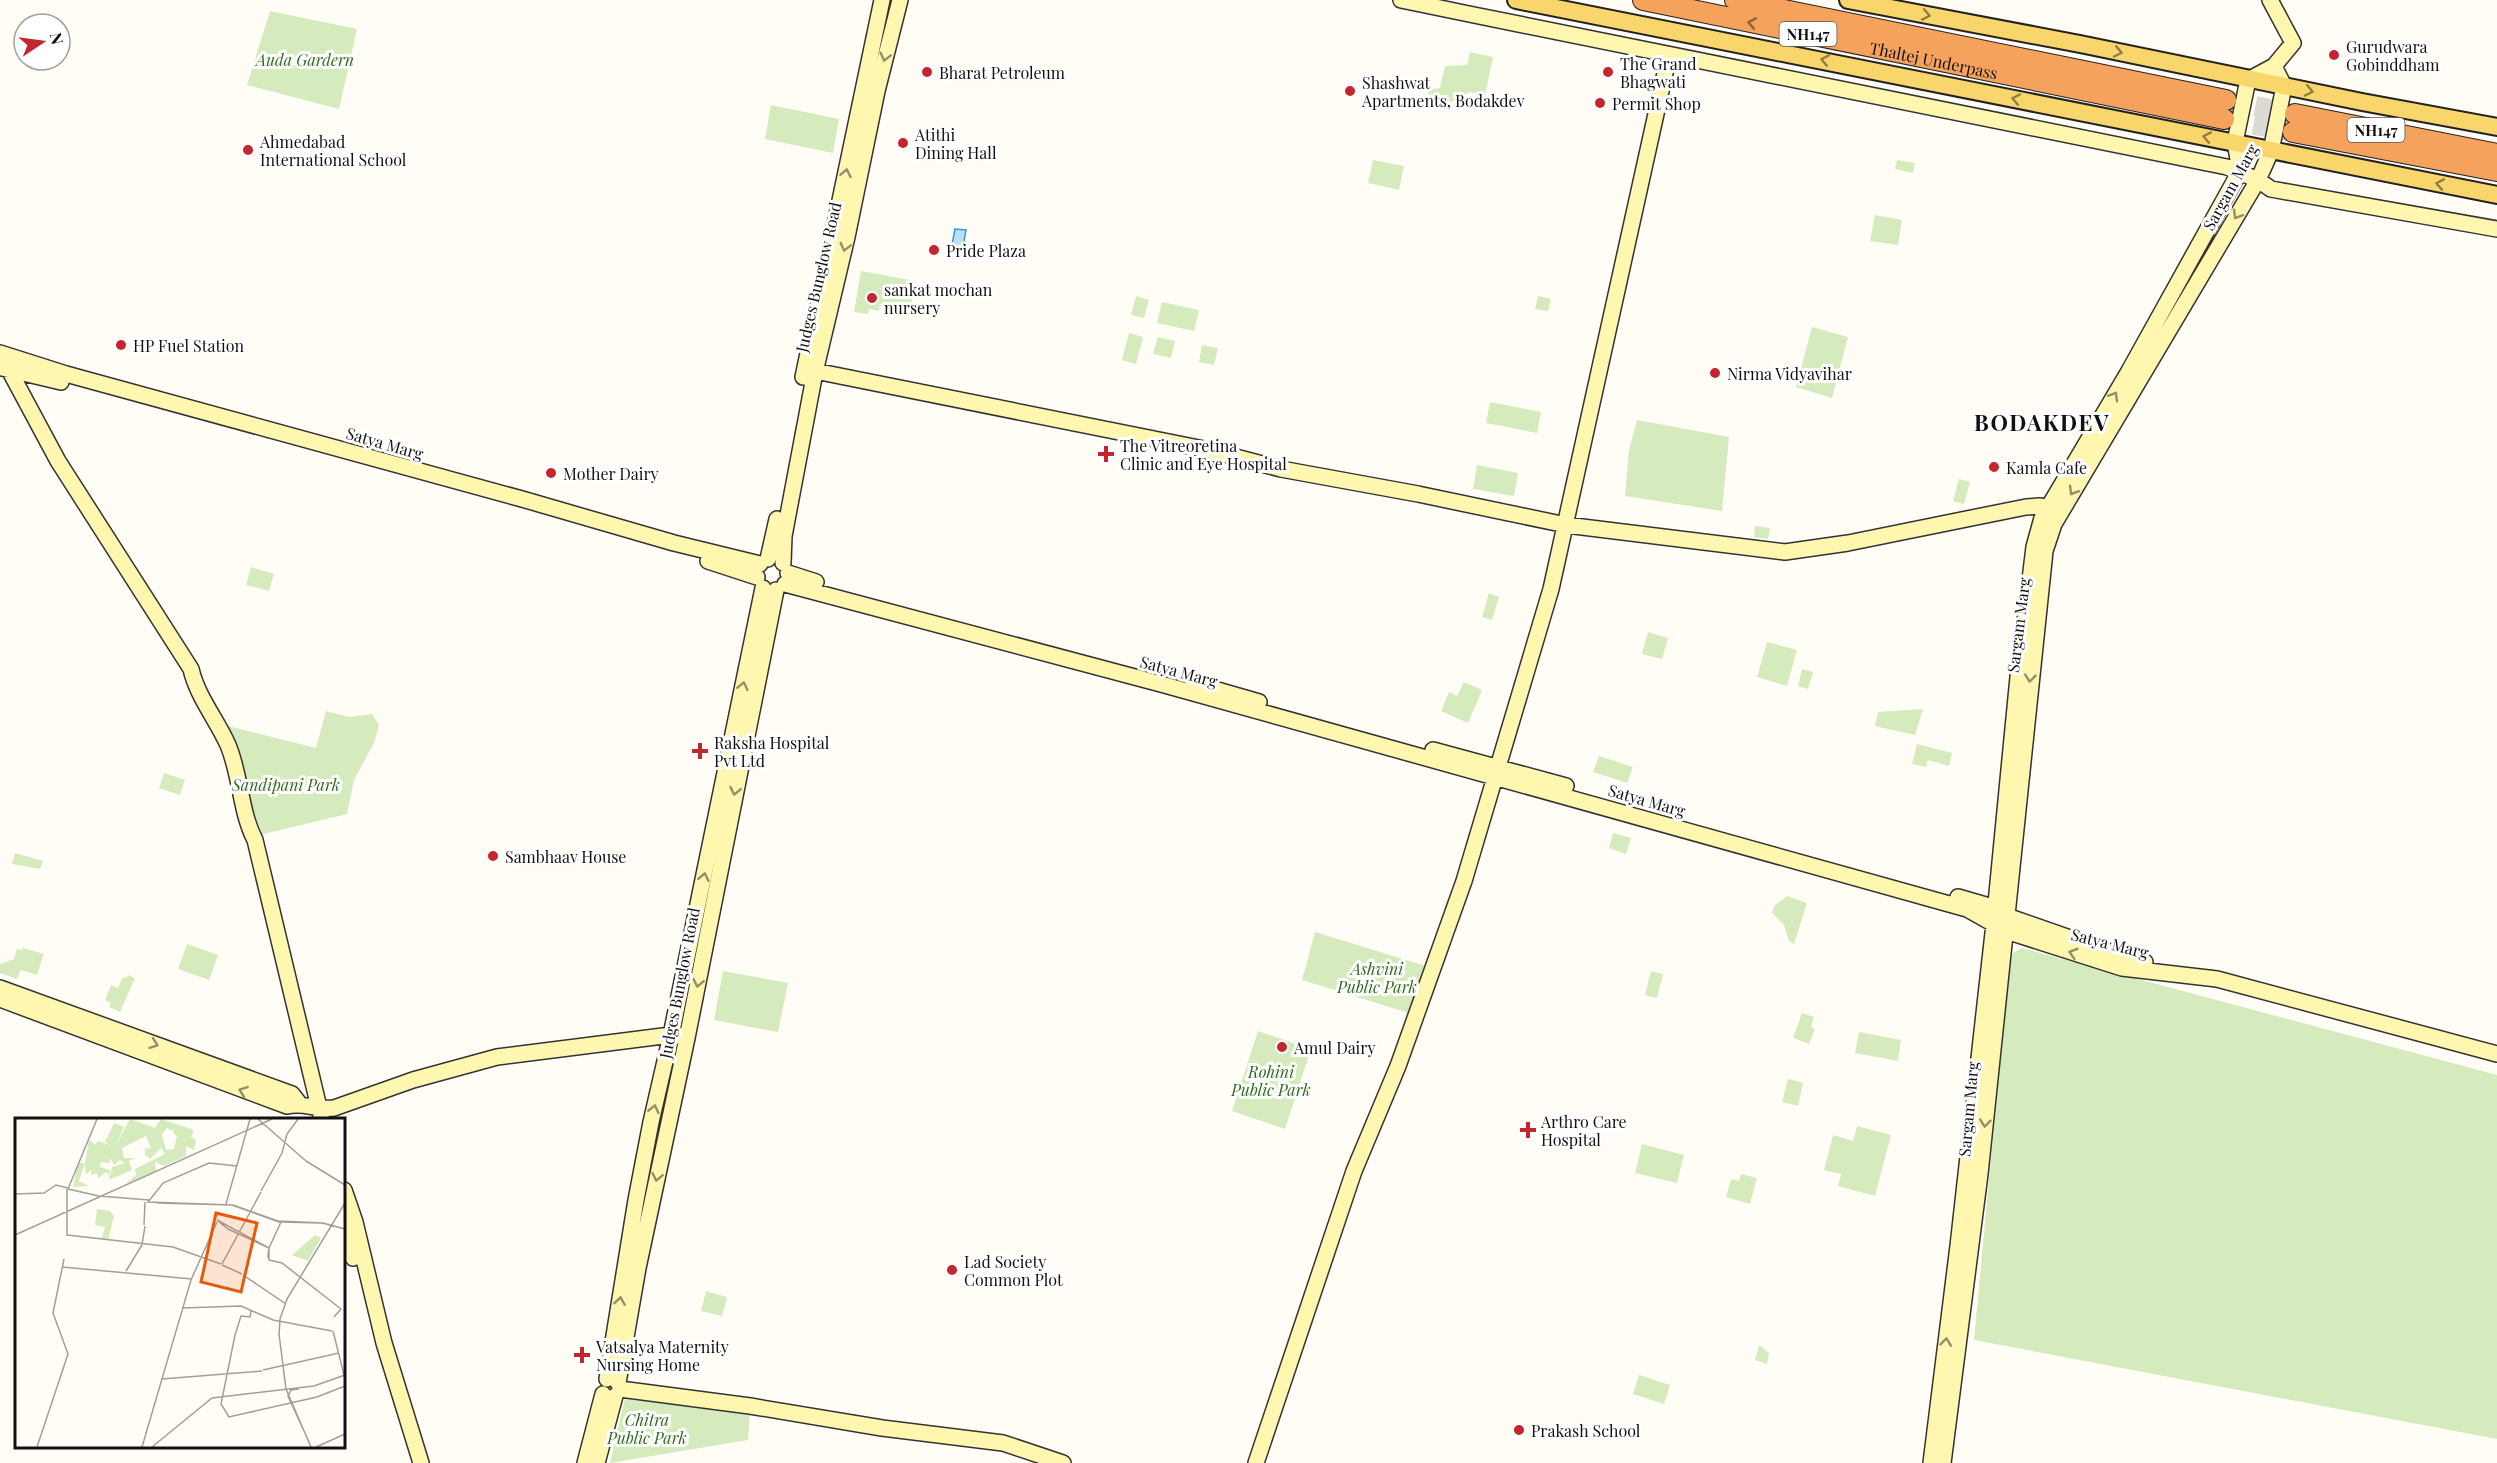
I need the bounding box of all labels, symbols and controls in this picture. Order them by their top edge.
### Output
one-way arrow [1921,8,1931,21]
north arrow [12,12,72,72]
one-way arrow [1747,17,1757,30]
road number: NH147 [1780,22,1836,46]
text: N [46,31,69,47]
street label: Thaltej Underpass [1868,36,2000,83]
place label: Gurudwara Gobinddham [2346,36,2439,75]
one-way arrow [2113,45,2123,58]
marker: Gurudwara Gobinddham [2327,48,2341,62]
park label: Auda Gardern [254,49,354,70]
one-way arrow [880,51,893,61]
place label: The Grand Bhagwati [1620,53,1697,92]
one-way arrow [1820,54,1830,67]
place label: Bharat Petroleum [939,62,1065,83]
marker: Bharat Petroleum [920,65,934,79]
marker: The Grand Bhagwati [1601,65,1615,79]
place label: Shashwat Apartments, Bodakdev [1361,72,1525,111]
marker: Shashwat Apartments, Bodakdev [1343,84,1357,98]
one-way arrow [2304,84,2314,97]
place label: Permit Shop [1612,93,1701,114]
one-way arrow [2011,93,2021,106]
marker: Permit Shop [1593,96,1607,110]
road number: NH147 [2348,118,2404,142]
place label: Atithi Dining Hall [914,124,997,163]
place label: Ahmedabad International School [259,131,407,170]
one-way arrow [2203,131,2213,144]
marker: Atithi Dining Hall [896,136,910,150]
street label: Sargam Marg [2198,140,2263,234]
marker: Ahmedabad International School [241,143,255,157]
one-way arrow [839,168,852,178]
one-way arrow [2435,178,2445,191]
street label: Judges Bunglow Road [790,200,846,355]
one-way arrow [2232,209,2244,219]
place label: Pride Plaza [946,240,1026,261]
one-way arrow [839,242,852,252]
marker: Pride Plaza [927,243,941,257]
place label: sankat mochan nursery [884,279,993,318]
marker: sankat mochan nursery [865,291,879,305]
place label: HP Fuel Station [133,335,245,356]
marker: HP Fuel Station [114,338,128,352]
place label: Nirma Vidyavihar [1727,363,1852,384]
marker: Nirma Vidyavihar [1708,366,1722,380]
one-way arrow [2106,392,2118,402]
district label: BODAKDEV [1974,407,2110,437]
street label: Satya Marg [344,422,427,464]
place label: The Vitreoretina Clinic and Eye Hospital [1120,435,1287,474]
marker: The Vitreoretina Clinic and Eye Hospital [1097,445,1115,463]
place label: Kamla Cafe [2006,457,2087,478]
marker: Kamla Cafe [1987,460,2001,474]
place label: Mother Dairy [563,463,659,484]
marker: Mother Dairy [544,466,558,480]
one-way arrow [2069,485,2080,495]
street label: Sargam Marg [2002,576,2034,674]
street label: Satya Marg [1138,651,1221,692]
one-way arrow [2025,674,2037,683]
one-way arrow [736,681,749,691]
place label: Raksha Hospital Pvt Ltd [714,732,830,771]
marker: Raksha Hospital Pvt Ltd [691,742,709,760]
park label: Sandipani Park [231,774,340,795]
street label: Satya Marg [1606,779,1689,821]
one-way arrow [729,786,742,796]
place label: Sambhaav House [505,846,626,867]
marker: Sambhaav House [486,849,500,863]
one-way arrow [697,872,710,882]
street label: Judges Bunglow Road [654,906,704,1061]
street label: Satya Marg [2069,923,2152,963]
one-way arrow [2068,947,2079,960]
park label: Ashvini Public Park [1336,958,1417,997]
one-way arrow [692,977,705,987]
one-way arrow [147,1037,158,1049]
place label: Amul Dairy [1293,1037,1375,1058]
marker: Amul Dairy [1275,1040,1289,1054]
street label: Sargam Marg [1953,1060,1983,1158]
park label: Rohini Public Park [1230,1061,1311,1100]
one-way arrow [239,1085,249,1098]
one-way arrow [646,1104,659,1114]
place label: Arthro Care Hospital [1540,1111,1627,1150]
inset map [15,1118,345,1448]
one-way arrow [1979,1119,1992,1128]
marker: Arthro Care Hospital [1519,1121,1537,1139]
one-way arrow [652,1172,665,1182]
place label: Lad Society Common Plot [964,1251,1063,1290]
marker: Lad Society Common Plot [945,1263,959,1277]
one-way arrow [614,1296,626,1305]
place label: Vatsalya Maternity Nursing Home [595,1336,729,1375]
one-way arrow [1939,1338,1952,1347]
marker: Vatsalya Maternity Nursing Home [573,1346,591,1364]
park label: Chitra Public Park [606,1409,687,1448]
place label: Prakash School [1531,1420,1641,1441]
marker: Prakash School [1512,1423,1526,1437]

